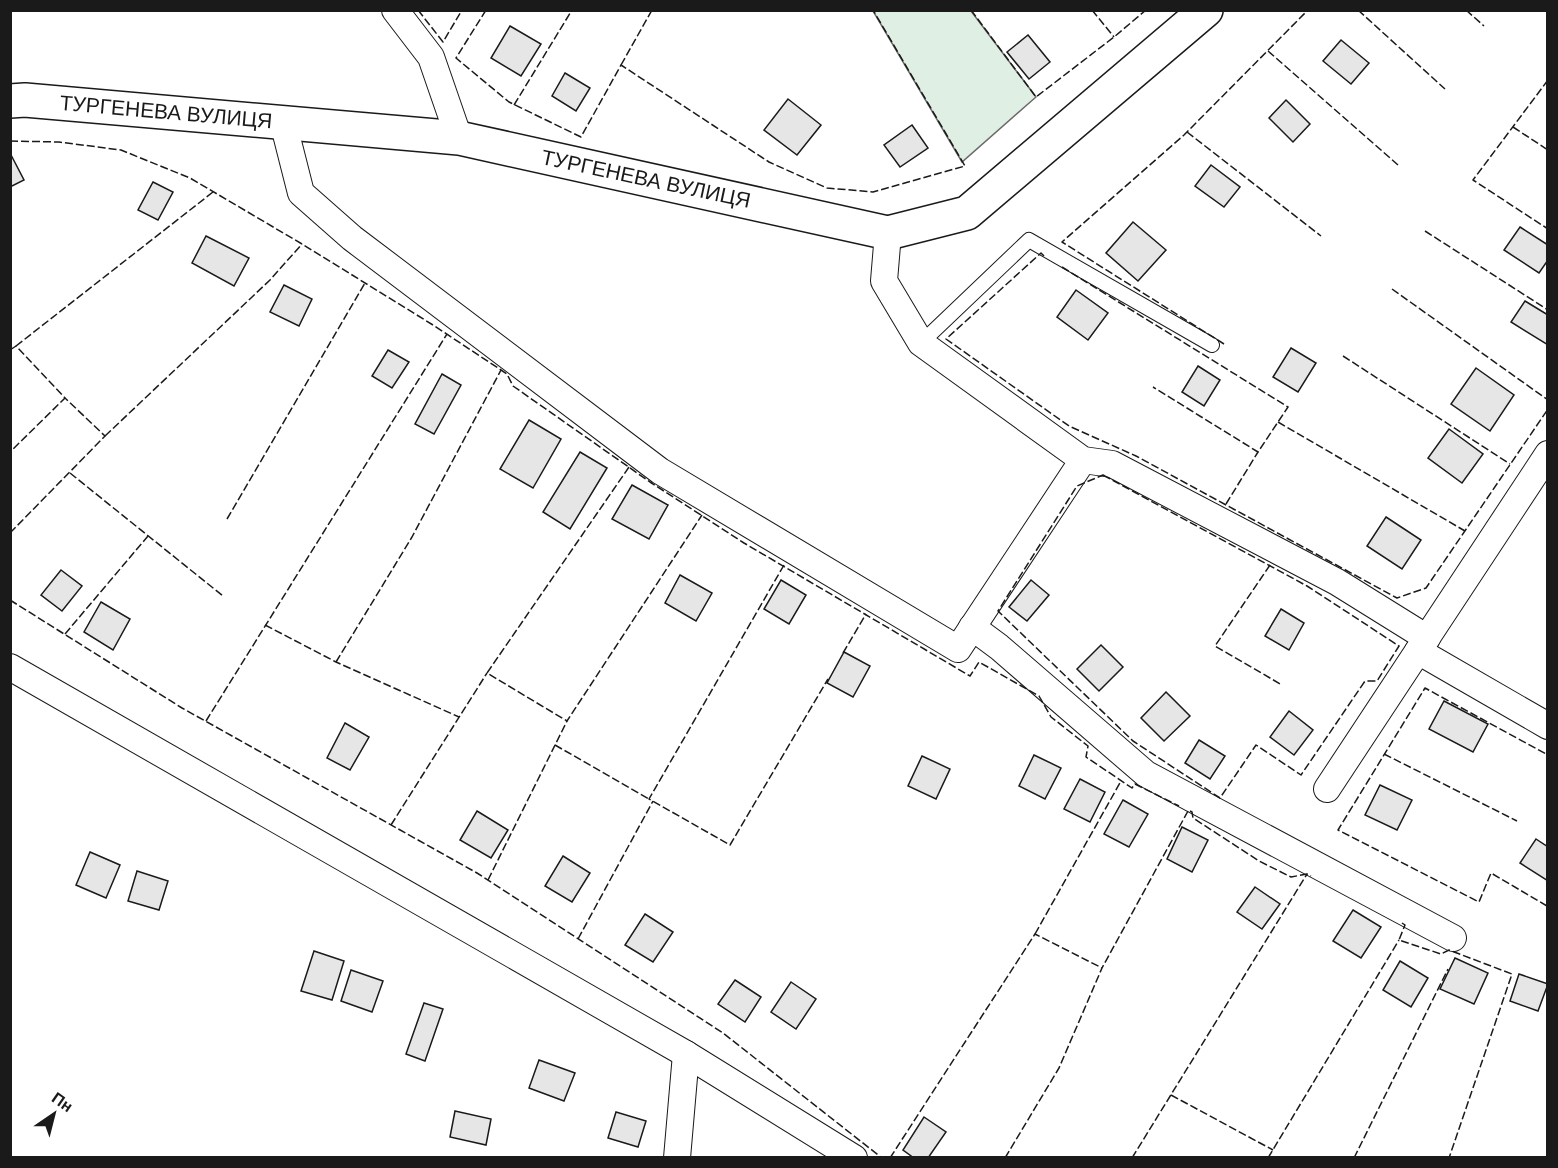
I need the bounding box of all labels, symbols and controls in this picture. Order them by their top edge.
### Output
street label: ТУРГЕНЕВА ВУЛИЦЯ [59,89,273,135]
street label: ТУРГЕНЕВА ВУЛИЦЯ [539,143,753,215]
north arrow [24,1084,84,1144]
text: Пн [48,1087,77,1117]

